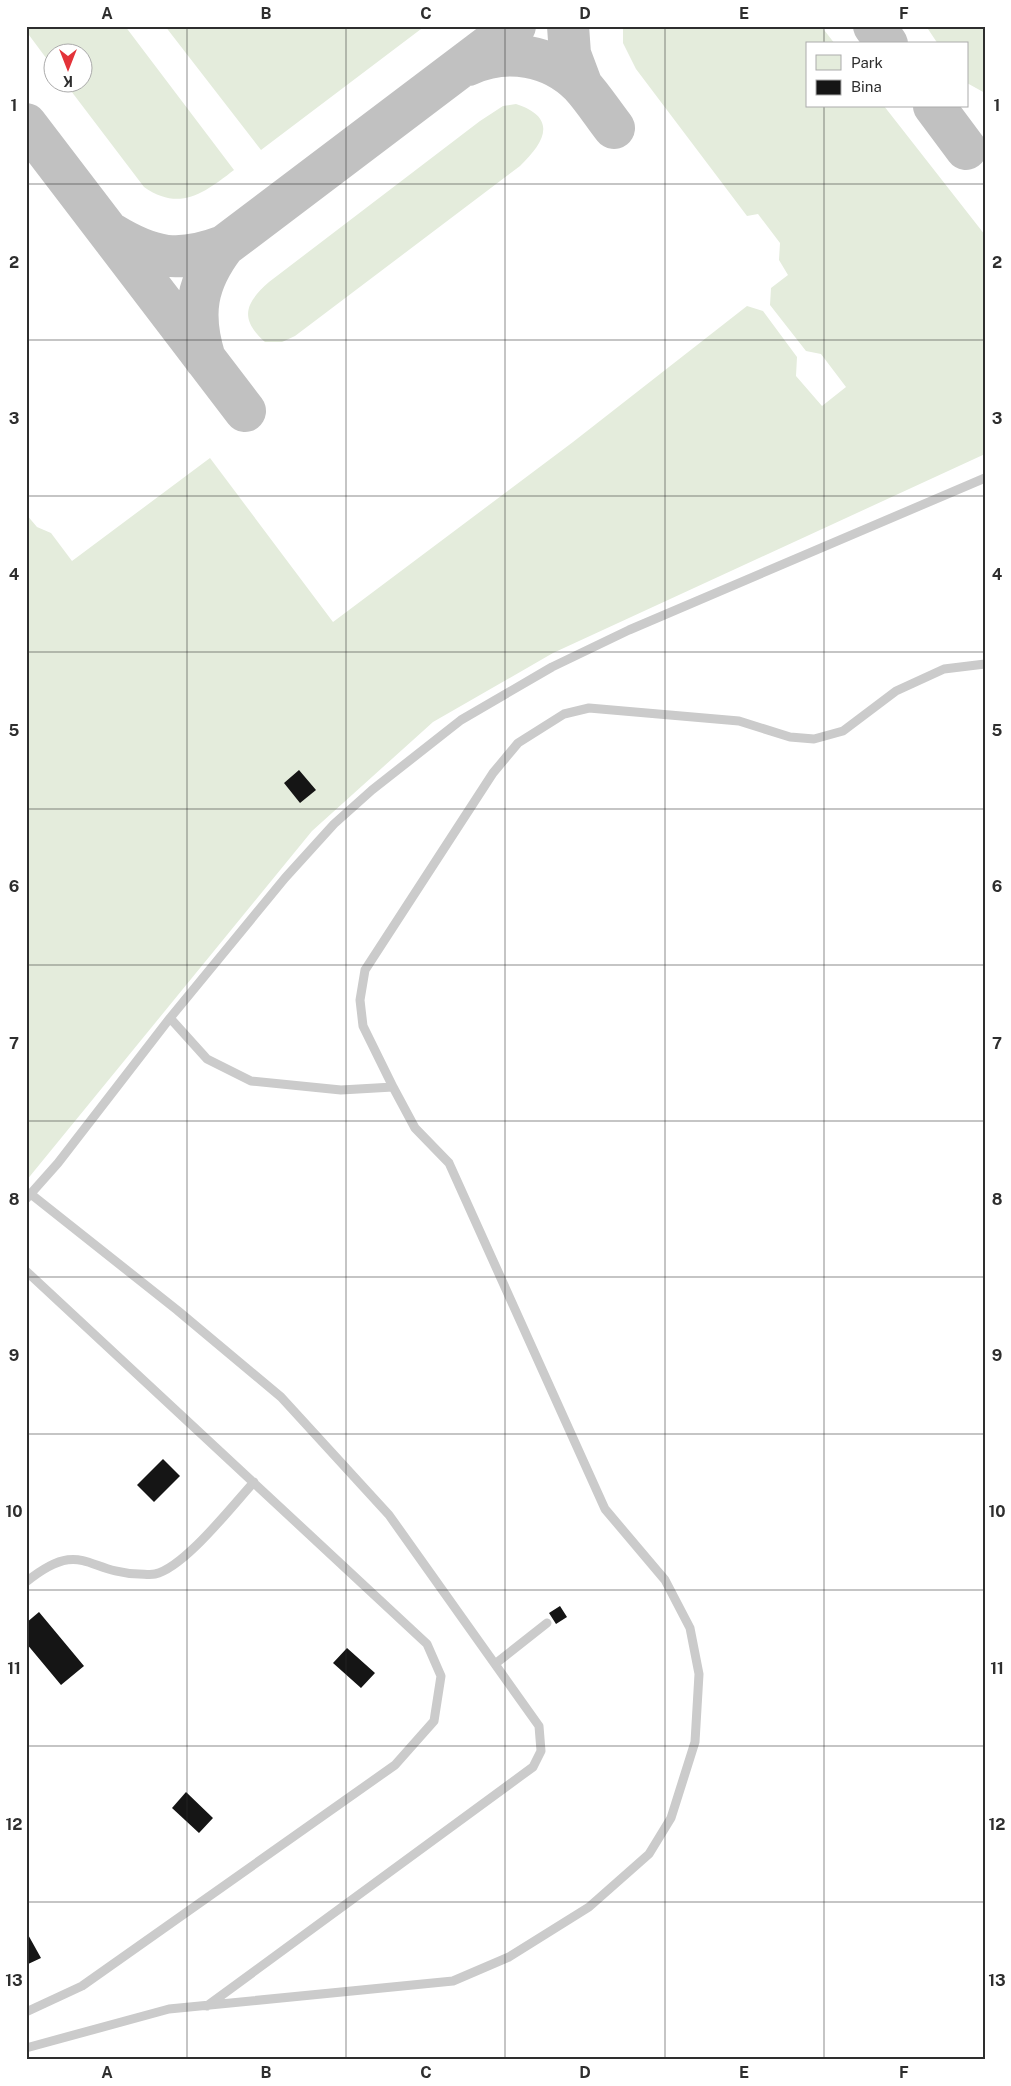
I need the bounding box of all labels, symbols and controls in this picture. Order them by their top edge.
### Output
text: A [101,4,113,23]
text: B [261,4,272,23]
text: C [420,4,432,23]
text: D [579,4,591,23]
text: E [739,4,749,23]
text: F [899,4,909,23]
north arrow [42,42,92,92]
legend [806,42,968,108]
text: Park [851,54,883,71]
text: K [63,73,73,89]
text: Bina [851,78,882,95]
text: 1 [11,96,17,115]
text: 1 [994,96,1000,115]
text: 2 [9,253,19,272]
text: 2 [992,253,1002,272]
text: 3 [9,409,19,428]
text: 3 [992,409,1002,428]
text: 4 [9,565,20,584]
text: 4 [992,565,1003,584]
text: 5 [9,721,20,740]
text: 5 [992,721,1003,740]
text: 6 [9,877,19,896]
text: 6 [992,877,1002,896]
text: 7 [9,1034,19,1053]
text: 7 [992,1034,1002,1053]
text: 8 [9,1190,20,1209]
text: 8 [992,1190,1003,1209]
text: 9 [9,1346,19,1365]
text: 9 [992,1346,1002,1365]
text: 10 [5,1502,23,1521]
text: 10 [988,1502,1006,1521]
text: 11 [7,1659,21,1678]
text: 11 [990,1659,1004,1678]
text: 12 [5,1815,23,1834]
text: 12 [988,1815,1006,1834]
text: 13 [5,1971,23,1990]
text: 13 [988,1971,1006,1990]
text: A [101,2063,113,2082]
text: B [261,2063,272,2082]
text: C [420,2063,432,2082]
text: D [579,2063,591,2082]
text: E [739,2063,749,2082]
text: F [899,2063,909,2082]

